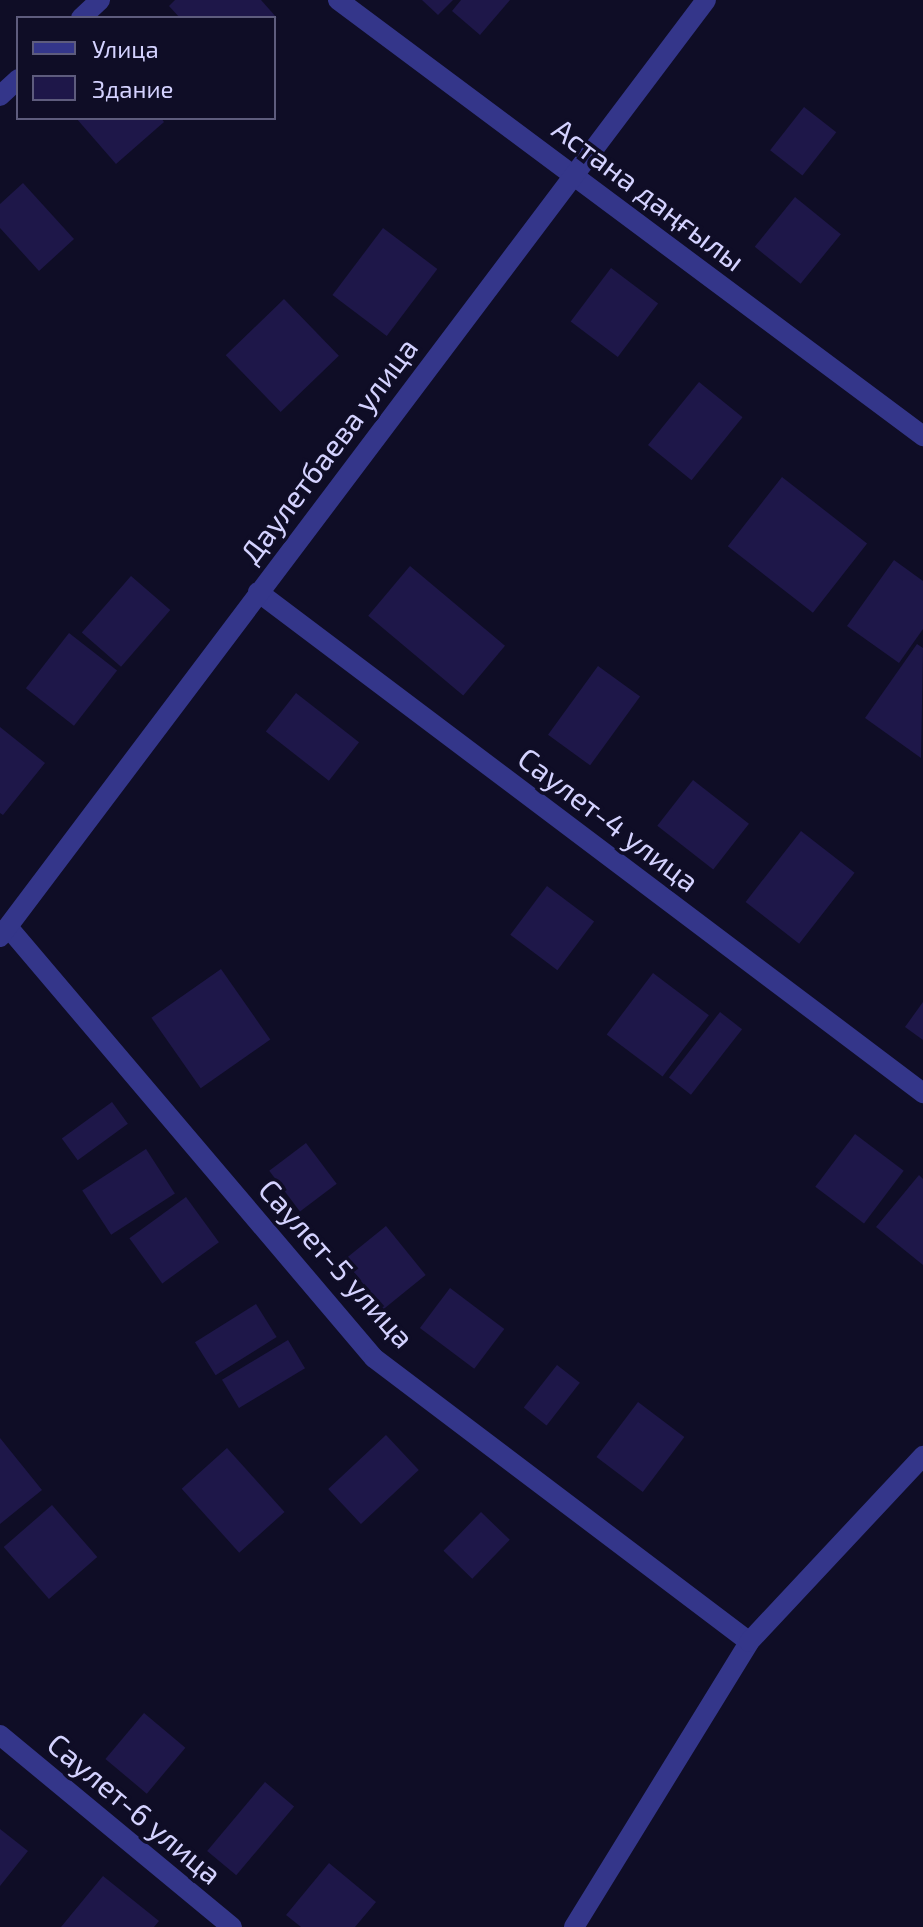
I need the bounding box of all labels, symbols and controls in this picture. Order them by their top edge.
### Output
legend [16,16,276,120]
text: Улица [92,34,159,63]
text: Здание [92,74,174,103]
street label: Астана даңғылы [546,110,752,278]
street label: Даулетбаева улица [231,330,425,570]
street label: Саулет-4 улица [512,739,706,899]
street label: Саулет-5 улица [252,1171,422,1355]
street label: Саулет-6 улица [41,1725,229,1891]

